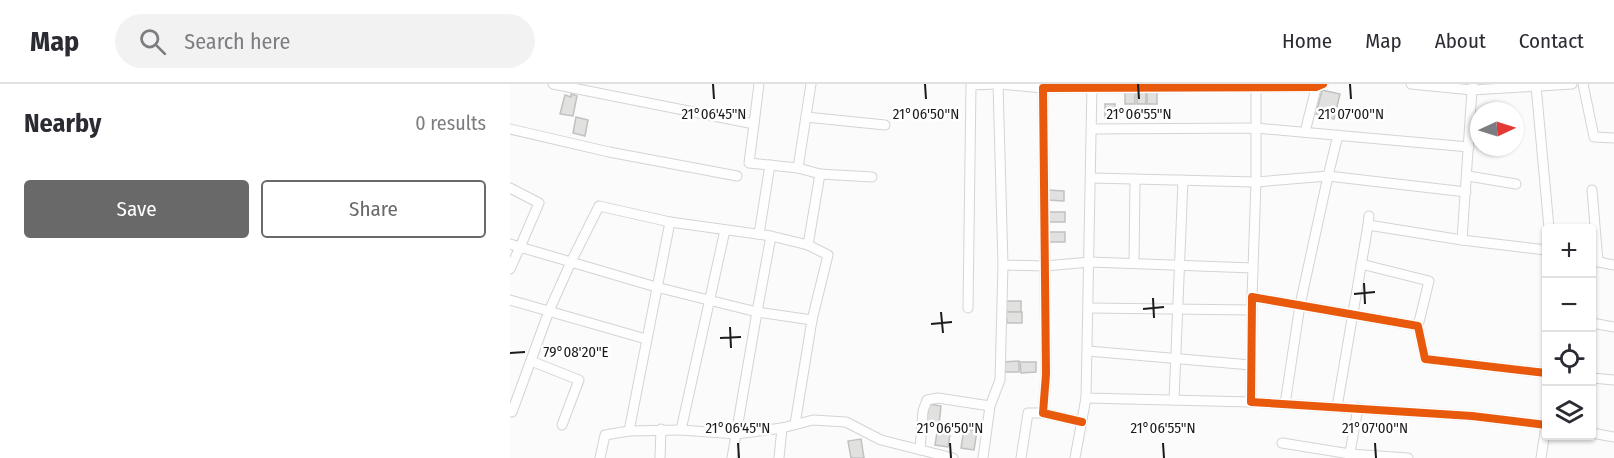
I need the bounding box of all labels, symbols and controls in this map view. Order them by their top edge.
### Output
search box [115,14,535,68]
text: Map [30,25,79,58]
icon: search [136,25,169,58]
text: Search here [184,28,290,55]
text: Home [1282,28,1332,54]
text: Map [1365,28,1402,54]
text: About [1435,28,1486,54]
text: Contact [1519,28,1584,54]
north arrow [1470,102,1524,156]
text: 21°06'45"N [682,105,746,123]
text: 21°06'50"N [893,105,959,123]
text: 21°06'55"N [1106,105,1172,123]
text: 21°07'00"N [1318,105,1384,123]
text: Nearby [24,108,101,139]
text: 0 results [415,111,486,135]
button: Save [24,180,249,238]
button: Share [261,180,486,238]
map controls [1542,224,1596,440]
button: + [1542,224,1596,278]
button: − [1542,278,1596,332]
button: locate [1542,332,1596,386]
text: 79°08'20"E [543,343,609,361]
button: layers [1542,386,1596,440]
text: 21°06'45"N [706,419,770,437]
text: 21°06'50"N [917,419,983,437]
text: 21°06'55"N [1130,419,1196,437]
text: 21°07'00"N [1342,419,1408,437]

